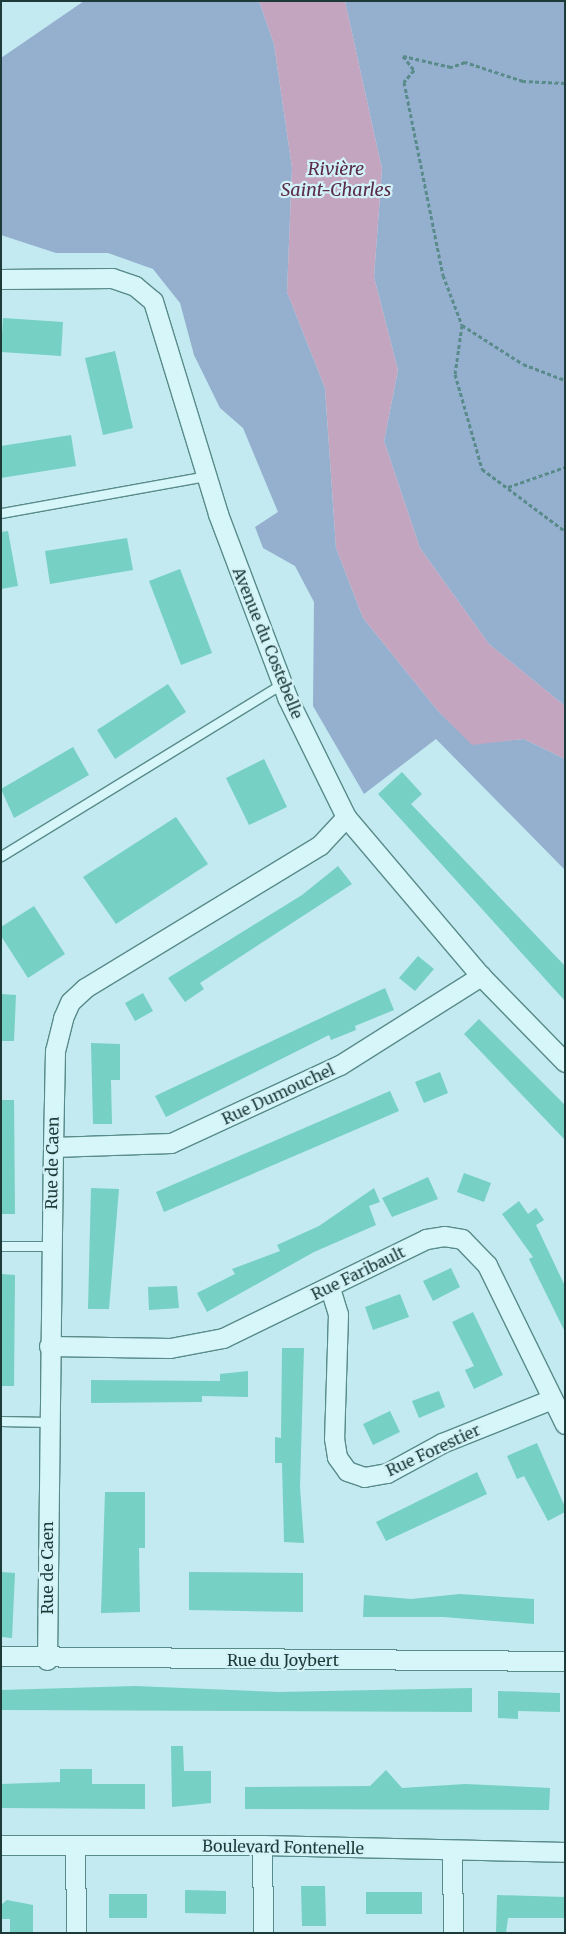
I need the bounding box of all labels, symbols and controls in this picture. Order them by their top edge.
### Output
water label: Rivière Saint-Charles [281,159,391,202]
street label: Avenue du Costebelle [229,564,307,722]
street label: Rue Dumouchel [219,1060,337,1128]
street label: Rue de Caen [42,1116,62,1210]
street label: Rue Faribault [308,1242,408,1304]
street label: Rue Forestier [383,1420,483,1480]
street label: Rue de Caen [37,1521,57,1615]
street label: Rue du Joybert [227,1650,339,1670]
street label: Boulevard Fontenelle [202,1836,364,1858]

